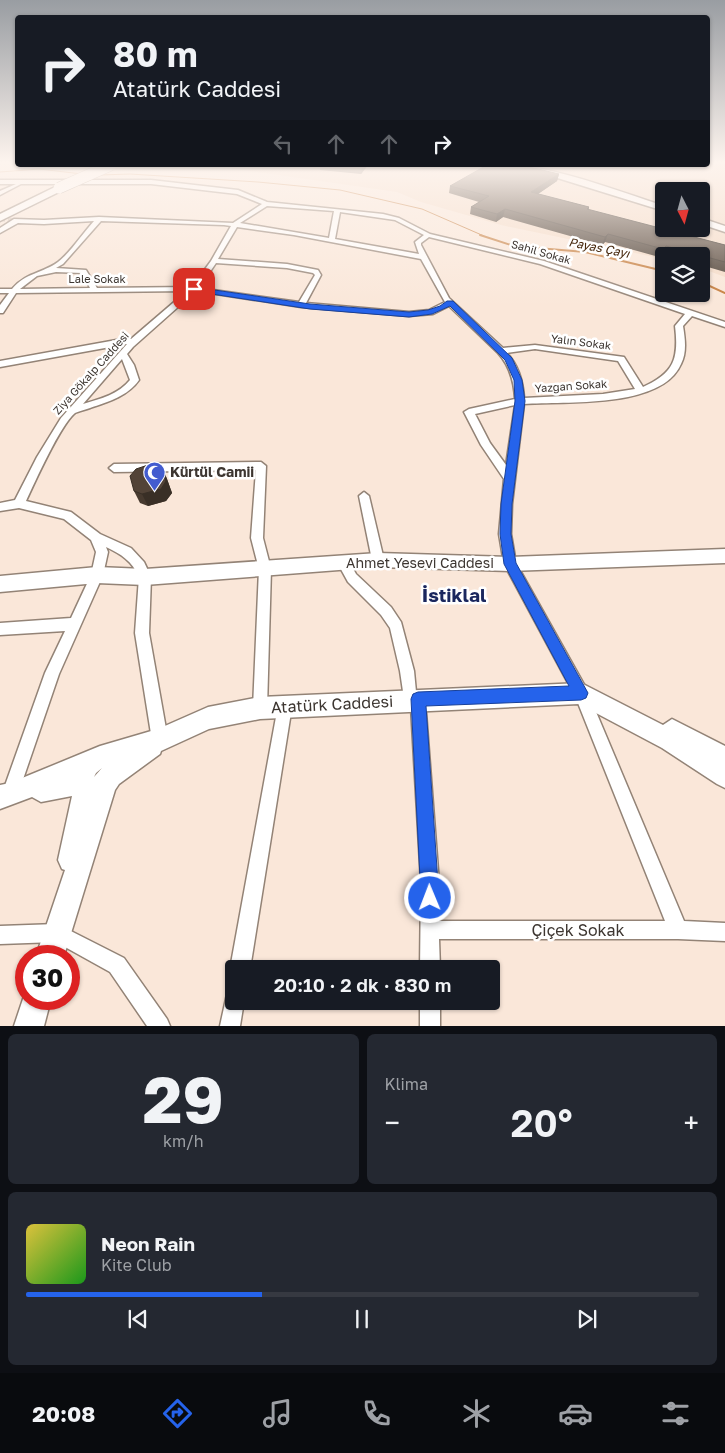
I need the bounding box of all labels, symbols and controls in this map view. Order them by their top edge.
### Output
text: 80 m [113,33,198,75]
icon: right [30,35,95,100]
text: Atatürk Caddesi [113,75,281,102]
icon: left [269,130,297,158]
icon: ahead [322,130,350,158]
icon: ahead [375,130,403,158]
icon: right [428,130,456,158]
north arrow [655,182,710,238]
map controls [655,182,710,302]
water label: Payas Çayı [568,234,631,261]
street label: Sahil Sokak [510,237,572,266]
button: layers [655,247,710,302]
pin [173,268,215,310]
street label: Lale Sokak [68,272,126,285]
icon: arrive [180,275,208,303]
street label: Ziya Gökalp Caddesi [50,329,131,417]
street label: Yalın Sokak [550,331,612,352]
street label: Yazgan Sokak [534,376,608,395]
mosque icon: Kürtül Camii [142,460,166,491]
place label: Kürtül Camii [170,463,254,480]
street label: Ahmet Yesevi Caddesi [346,554,494,571]
district label: İstiklal [422,583,486,606]
street label: Atatürk Caddesi [270,691,394,717]
position arrow [403,871,455,923]
street label: Çiçek Sokak [531,920,625,940]
speed limit sign: 30 [15,945,80,1010]
text: 20:10 · 2 dk · 830 m [274,973,451,996]
text: 29 [143,1059,224,1137]
text: Klima [385,1074,428,1094]
text: 20° [511,1100,573,1145]
text: − [385,1106,400,1139]
text: + [684,1106,699,1139]
text: km/h [163,1131,204,1151]
text: Neon Rain [101,1232,195,1255]
text: Kite Club [101,1255,172,1275]
icon: previous [124,1305,152,1333]
icon: pause [348,1305,376,1333]
icon: next [573,1305,601,1333]
icon: directions [160,1396,195,1431]
icon: music [260,1396,295,1431]
icon: phone [359,1396,394,1431]
icon: climate [459,1396,494,1431]
icon: car [558,1396,593,1431]
icon: filters [658,1396,693,1431]
text: 20:08 [32,1400,95,1427]

